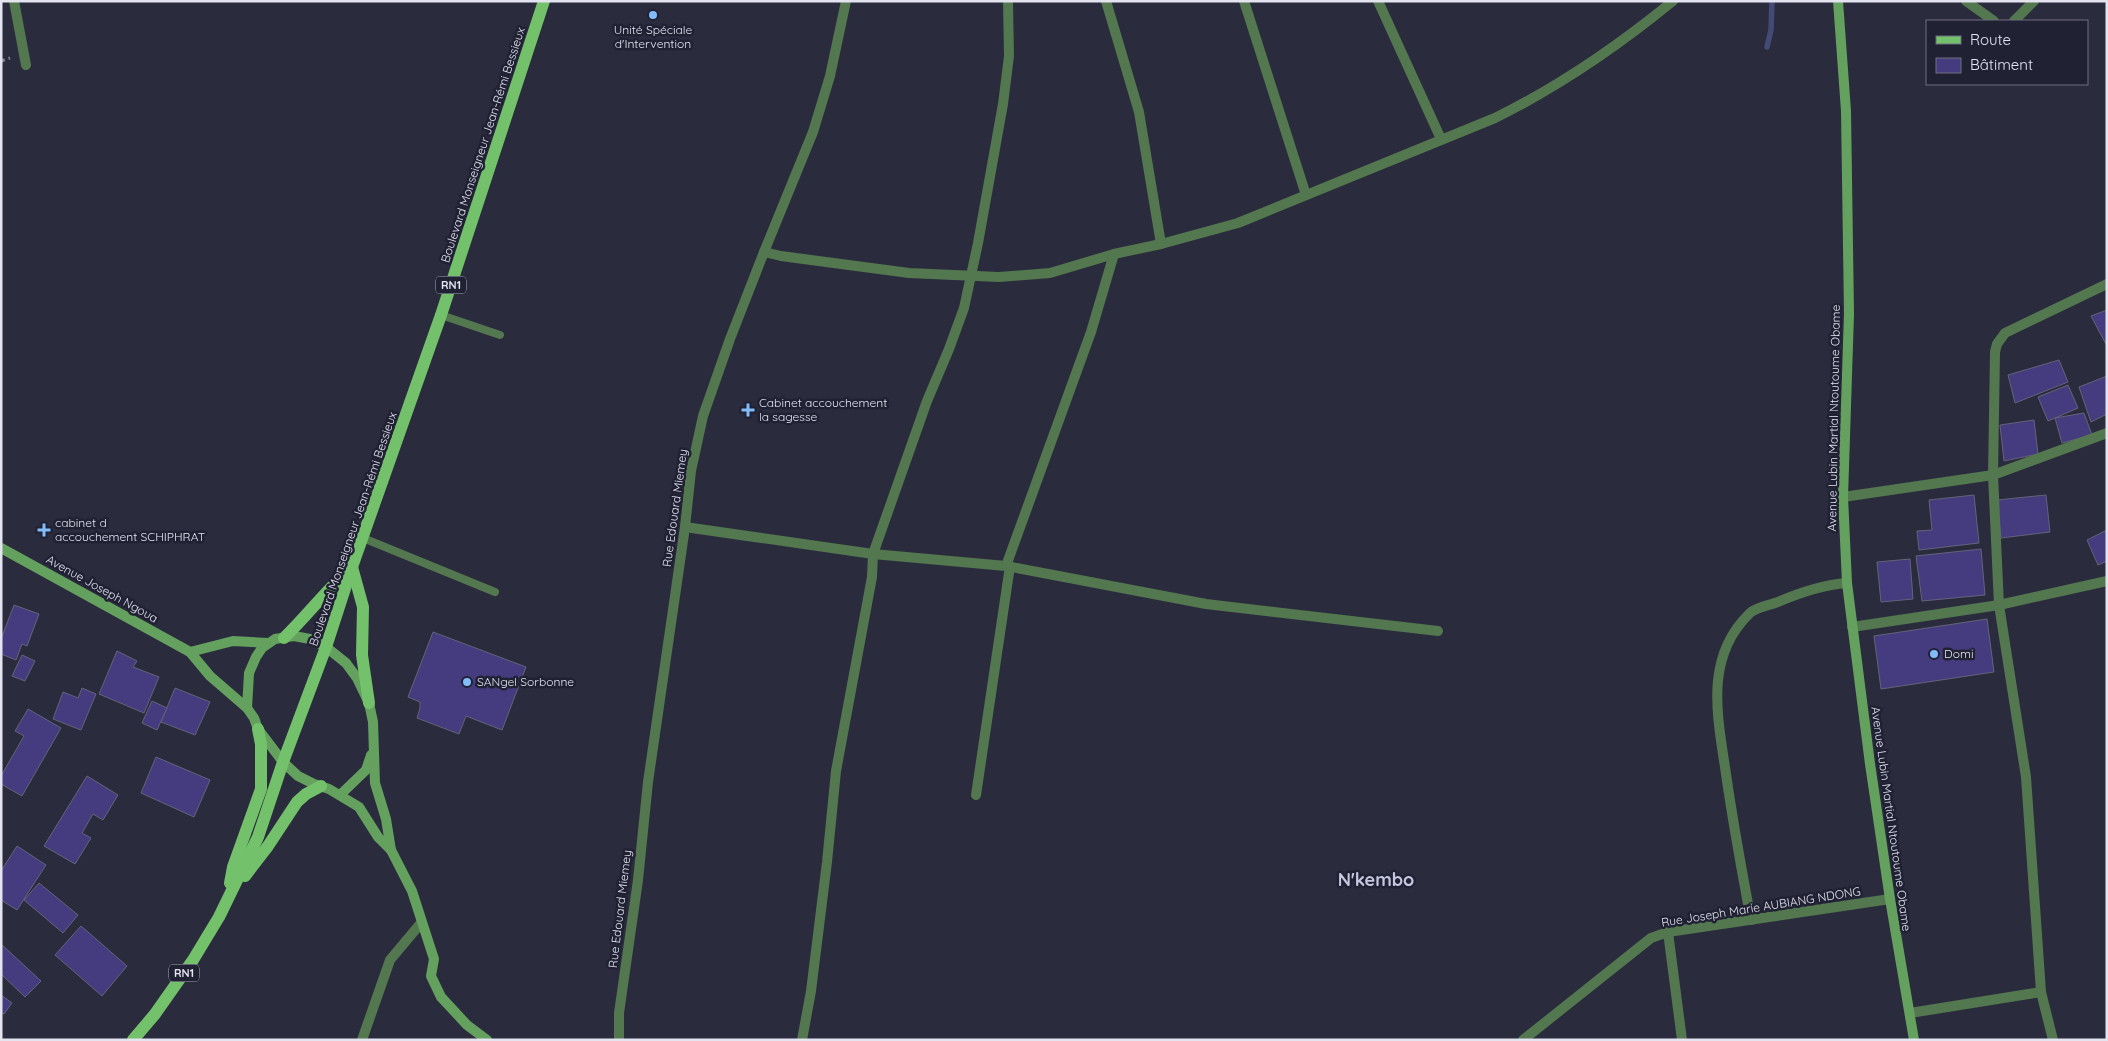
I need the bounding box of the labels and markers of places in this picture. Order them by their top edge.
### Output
marker: Unité Spéciale d'Intervention [647,9,659,21]
place label: Unité Spéciale d'Intervention [614,22,692,51]
place label: Cabinet accouchement la sagesse [759,395,887,424]
marker: Cabinet accouchement la sagesse [741,403,755,417]
place label: cabinet d accouchement SCHIPHRAT [55,515,205,544]
marker: cabinet d accouchement SCHIPHRAT [37,523,51,537]
place label: Domi [1944,646,1973,661]
marker: Domi [1928,648,1940,660]
place label: SANgel Sorbonne [477,674,574,689]
marker: SANgel Sorbonne [461,676,473,688]

